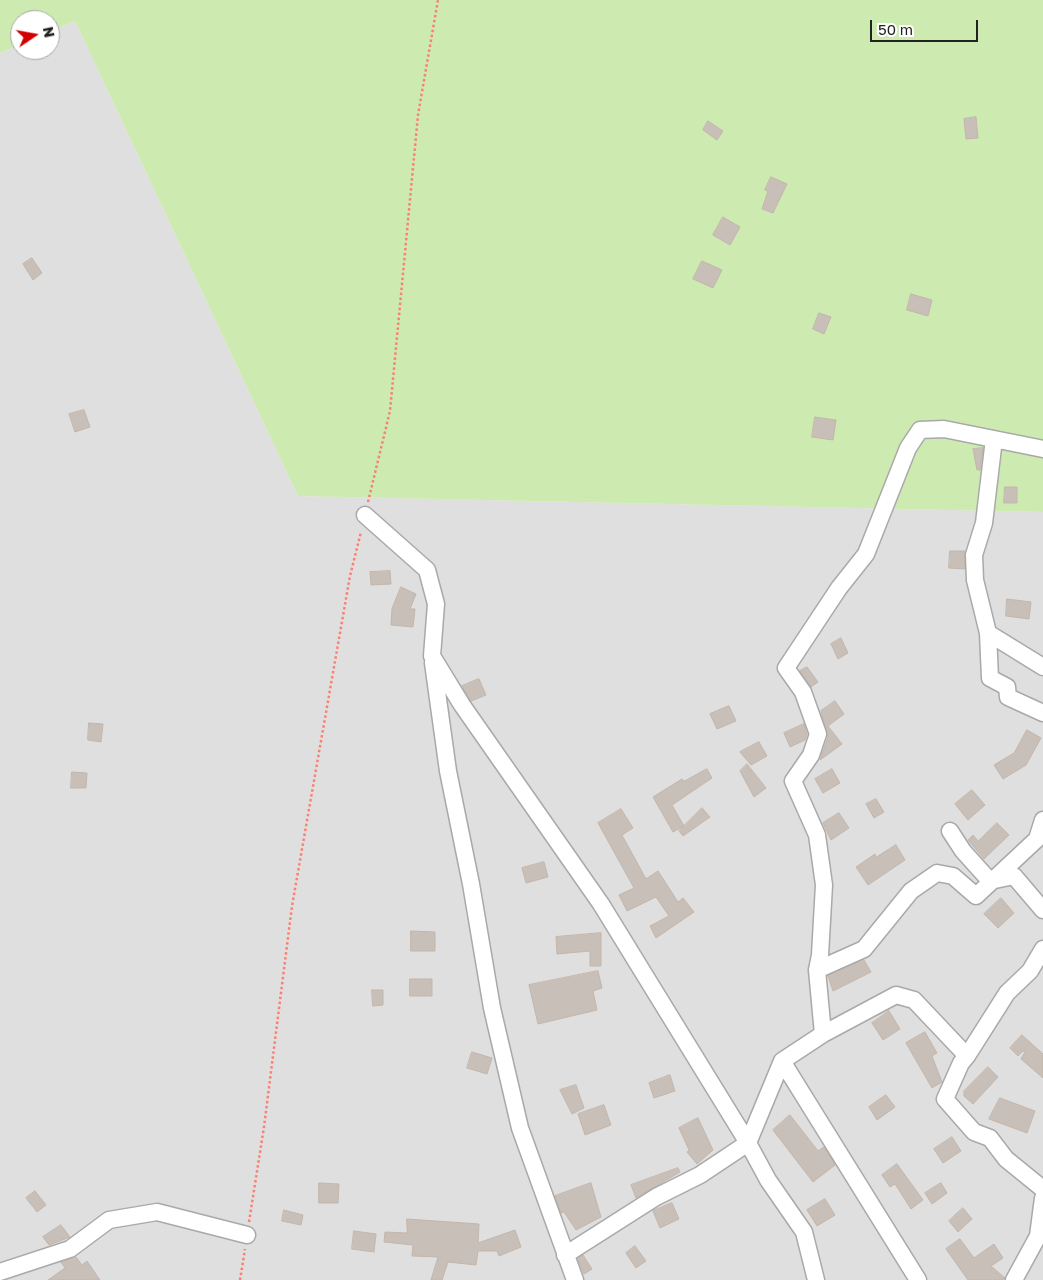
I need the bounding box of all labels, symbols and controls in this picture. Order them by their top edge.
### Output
north arrow [10,10,60,60]
scale bar [873,10,980,42]
text: 50 m [878,20,913,38]
text: N [40,25,59,39]

